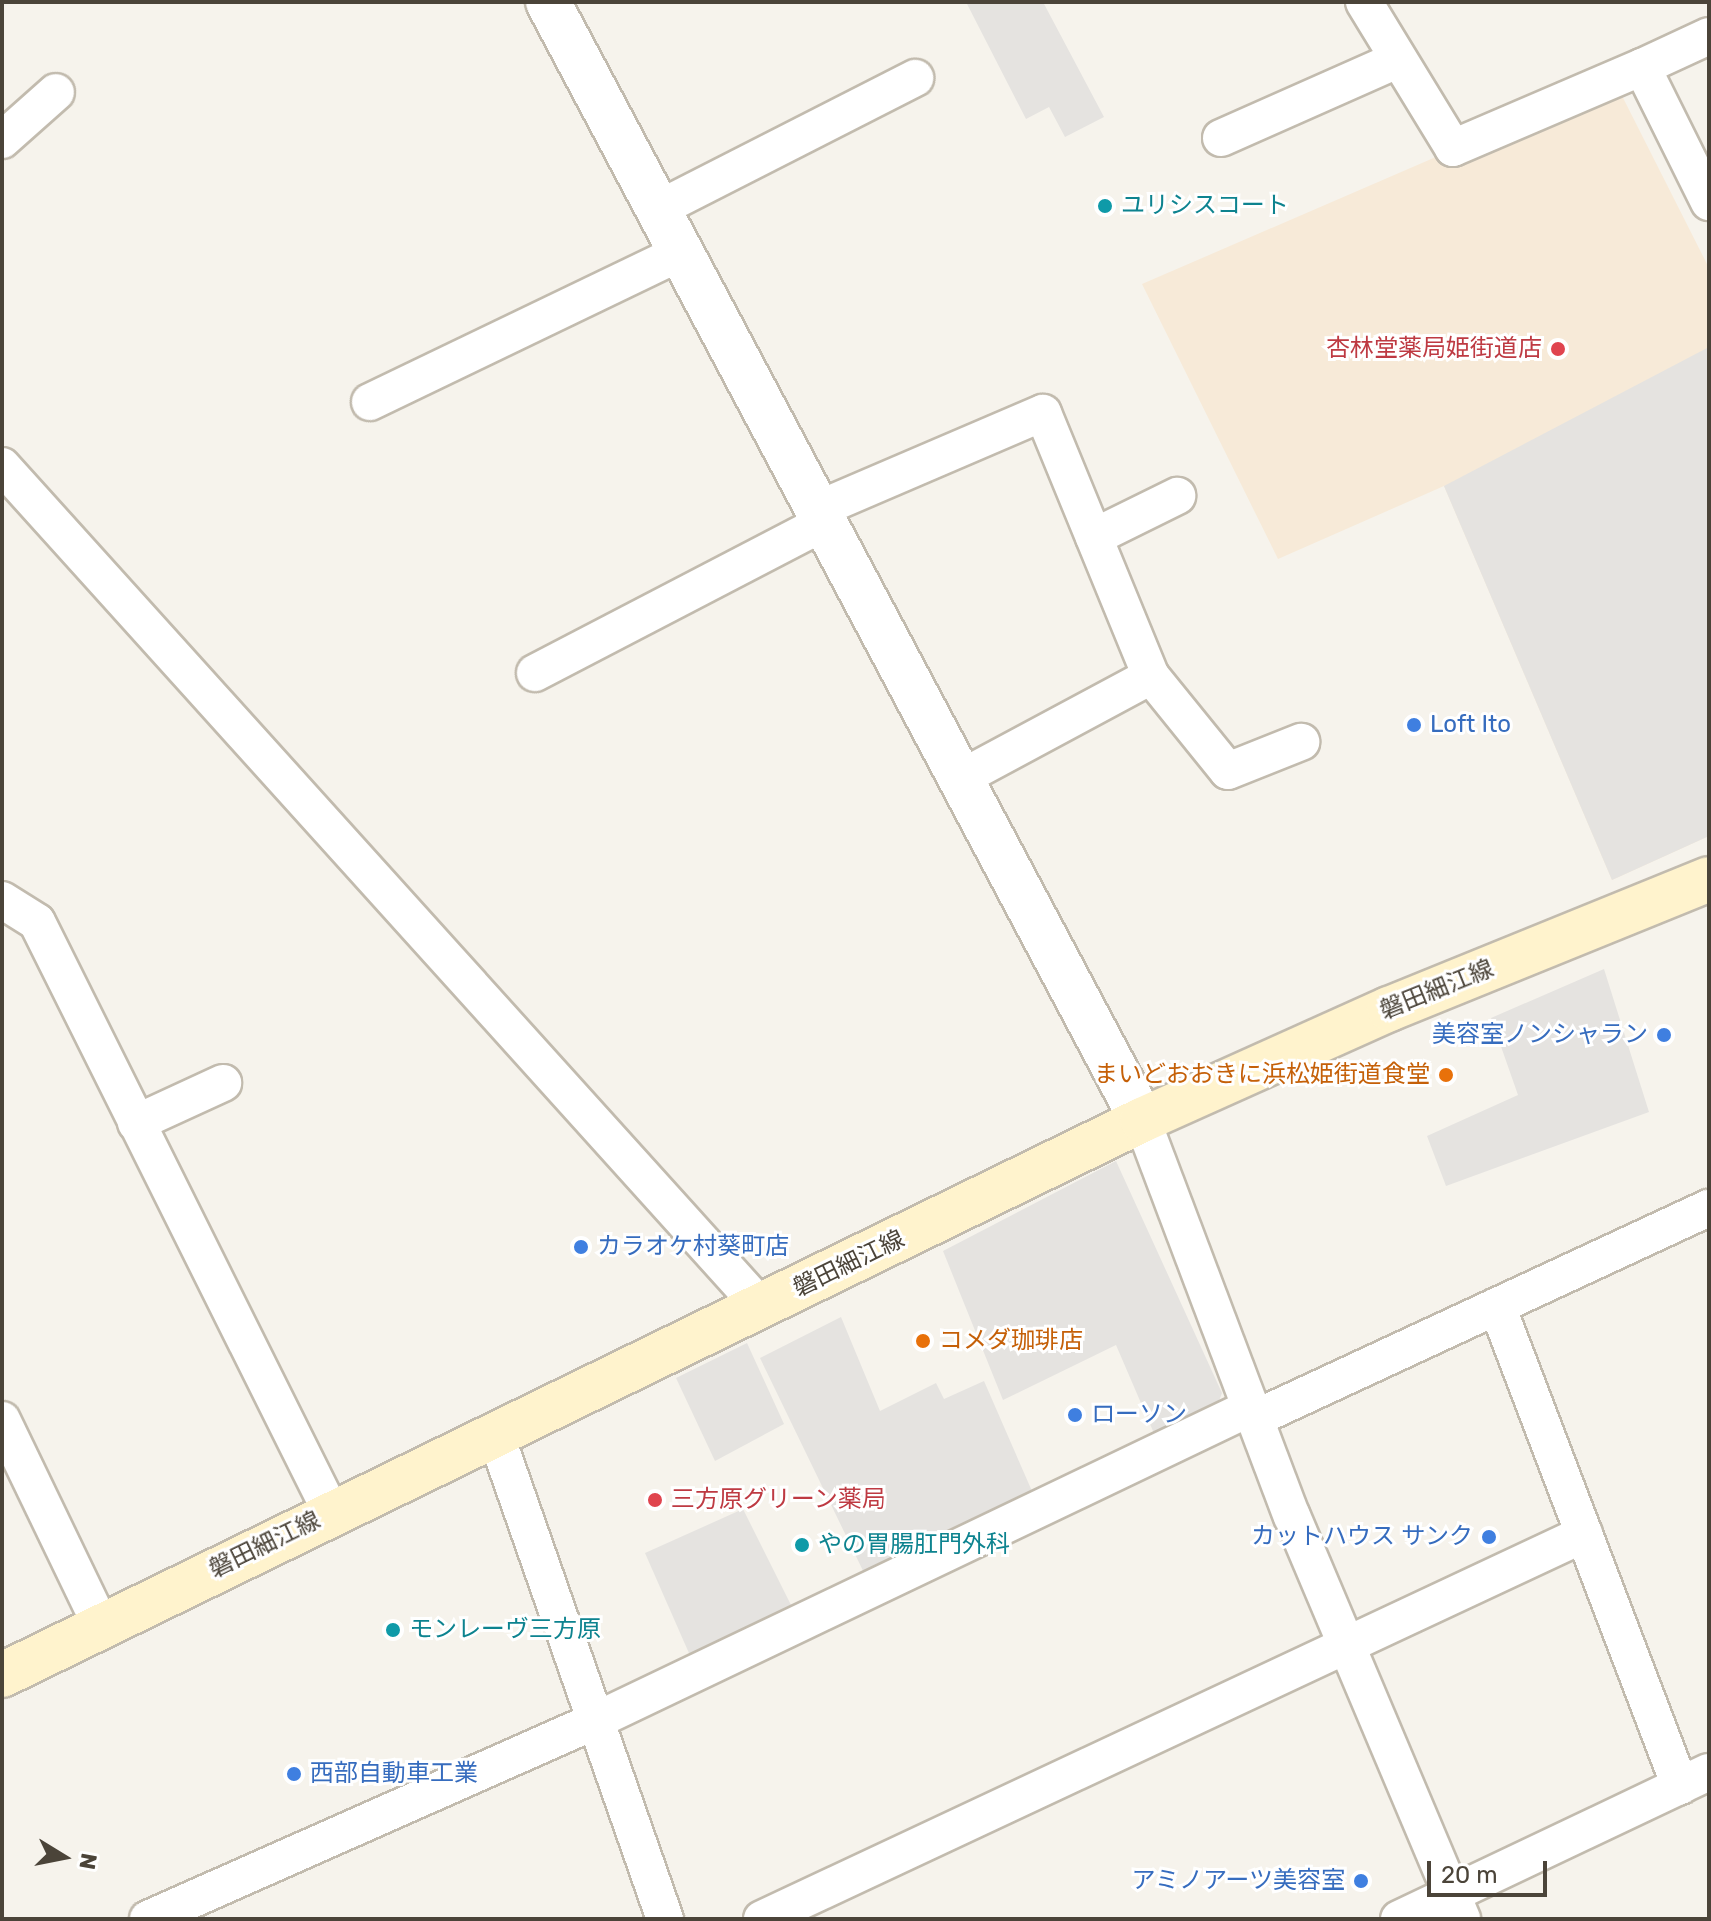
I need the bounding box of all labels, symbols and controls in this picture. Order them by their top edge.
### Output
place label: ユリシスコート [1121,192,1289,220]
marker: ユリシスコート [1096,197,1114,215]
place label: 杏林堂薬局姫街道店 [1326,335,1542,363]
marker: 杏林堂薬局姫街道店 [1549,340,1567,358]
place label: Loft Ito [1430,711,1511,739]
marker: Loft Ito [1405,716,1423,734]
street label: 磐田細江線 [1376,954,1498,1026]
place label: 美容室ノンシャラン [1432,1021,1648,1049]
marker: 美容室ノンシャラン [1655,1026,1673,1044]
place label: まいどおおきに浜松姫街道食堂 [1094,1061,1430,1089]
marker: まいどおおきに浜松姫街道食堂 [1437,1066,1455,1084]
street label: 磐田細江線 [789,1225,909,1303]
place label: カラオケ村葵町店 [597,1233,789,1261]
marker: カラオケ村葵町店 [572,1238,590,1256]
place label: コメダ珈琲店 [939,1327,1083,1355]
marker: コメダ珈琲店 [914,1332,932,1350]
place label: ローソン [1091,1401,1187,1429]
marker: ローソン [1066,1406,1084,1424]
place label: 三方原グリーン薬局 [671,1486,887,1514]
marker: 三方原グリーン薬局 [646,1491,664,1509]
street label: 磐田細江線 [205,1506,325,1584]
place label: カットハウス サンク [1251,1523,1473,1551]
marker: カットハウス サンク [1480,1528,1498,1546]
place label: やの胃腸肛門外科 [818,1531,1010,1559]
marker: やの胃腸肛門外科 [793,1536,811,1554]
place label: モンレーヴ三方原 [409,1616,601,1644]
marker: モンレーヴ三方原 [384,1621,402,1639]
place label: 西部自動車工業 [310,1760,478,1788]
marker: 西部自動車工業 [285,1765,303,1783]
north arrow [24,1817,104,1897]
scale bar [1431,1845,1551,1895]
text: N [73,1851,103,1871]
text: 20 m [1441,1861,1498,1889]
place label: アミノアーツ美容室 [1130,1867,1345,1895]
marker: アミノアーツ美容室 [1352,1872,1370,1890]

